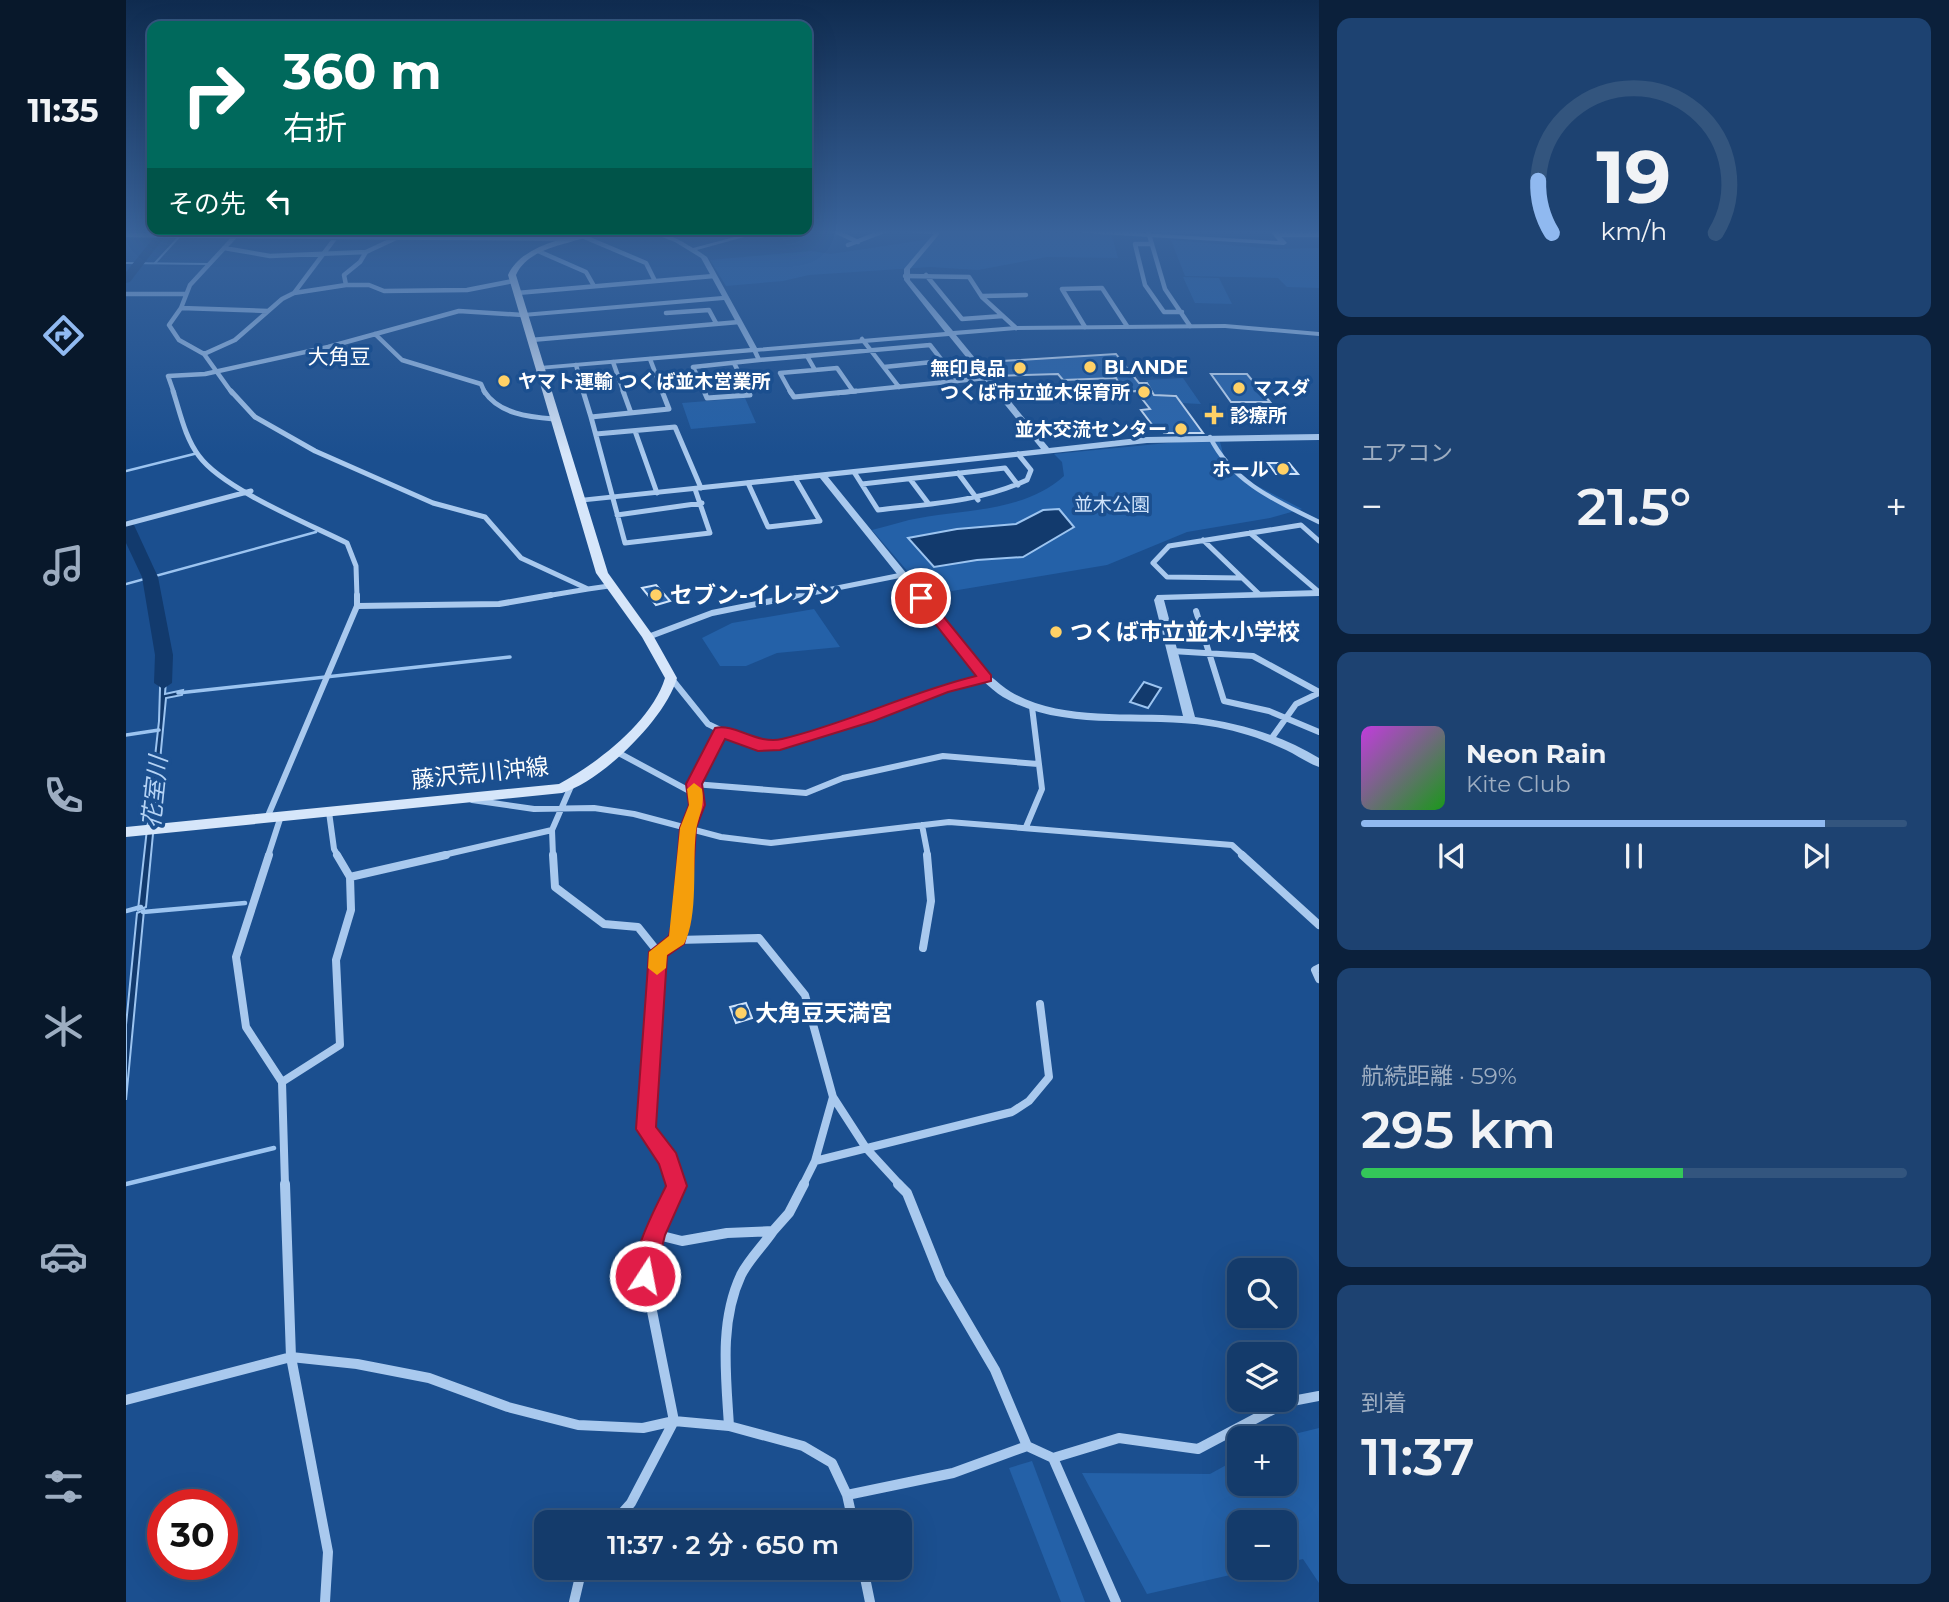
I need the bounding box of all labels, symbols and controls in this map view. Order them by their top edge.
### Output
text: 360 m [283,42,442,101]
icon: right [168,49,259,140]
text: 11:35 [27,91,99,130]
text: 右折 [283,108,347,147]
text: 19 [1597,134,1671,222]
icon: left [260,182,298,220]
text: その先 [168,188,246,220]
text: km/h [1601,216,1667,246]
icon: directions [39,311,88,360]
district label: 大角豆 [308,344,371,369]
place label: BLΛNDE [1104,356,1188,379]
place label: 無印良品 [930,357,1006,380]
marker: BLΛNDE [1082,359,1098,375]
marker: 無印良品 [1012,360,1028,376]
place label: ヤマト運輸 つくば並木営業所 [518,370,770,393]
marker: ヤマト運輸 つくば並木営業所 [496,373,512,389]
place label: マスダ [1253,377,1310,400]
marker: マスダ [1231,380,1247,396]
place label: つくば市立並木保育所 [940,381,1130,404]
marker: つくば市立並木保育所 [1136,384,1152,400]
place label: 診療所 [1230,404,1287,427]
marker: 診療所 [1204,405,1224,425]
place label: 並木交流センター [1015,418,1167,441]
marker: 並木交流センター [1173,421,1189,437]
text: エアコン [1361,439,1453,467]
place label: ホール [1212,458,1269,481]
marker: ホール [1275,461,1291,477]
text: 21.5° [1577,475,1691,538]
text: − [1361,483,1383,530]
text: + [1885,483,1907,530]
park label: 並木公園 [1074,493,1150,516]
icon: music [39,541,88,590]
pin [891,568,951,628]
icon: arrive [902,579,940,617]
place label: セブン-イレブン [670,581,840,609]
marker: セブン-イレブン [648,587,664,603]
place label: つくば市立並木小学校 [1070,618,1300,646]
marker: つくば市立並木小学校 [1048,624,1064,640]
text: Neon Rain [1466,738,1607,770]
water label: 花室川 [136,752,173,829]
street label: 藤沢荒川沖線 [410,752,550,794]
text: Kite Club [1466,770,1571,798]
icon: phone [39,771,88,820]
icon: previous [1433,837,1471,875]
icon: pause [1615,837,1653,875]
icon: next [1797,837,1835,875]
place label: 大角豆天満宮 [755,999,893,1027]
icon: climate [39,1002,88,1051]
marker: 大角豆天満宮 [733,1005,749,1021]
text: 航続距離 · 59% [1361,1062,1517,1090]
text: 295 km [1361,1098,1556,1161]
icon: car [39,1232,88,1281]
position arrow [608,1239,682,1313]
map controls [1227,1258,1297,1580]
button: search [1227,1258,1297,1328]
button: layers [1227,1342,1297,1412]
text: 到着 [1361,1389,1407,1417]
text: 11:37 [1361,1425,1475,1488]
button: + [1227,1426,1297,1496]
icon: filters [39,1462,88,1511]
speed limit sign: 30 [147,1489,238,1580]
button: − [1227,1510,1297,1580]
text: 11:37 · 2 分 · 650 m [607,1529,839,1561]

